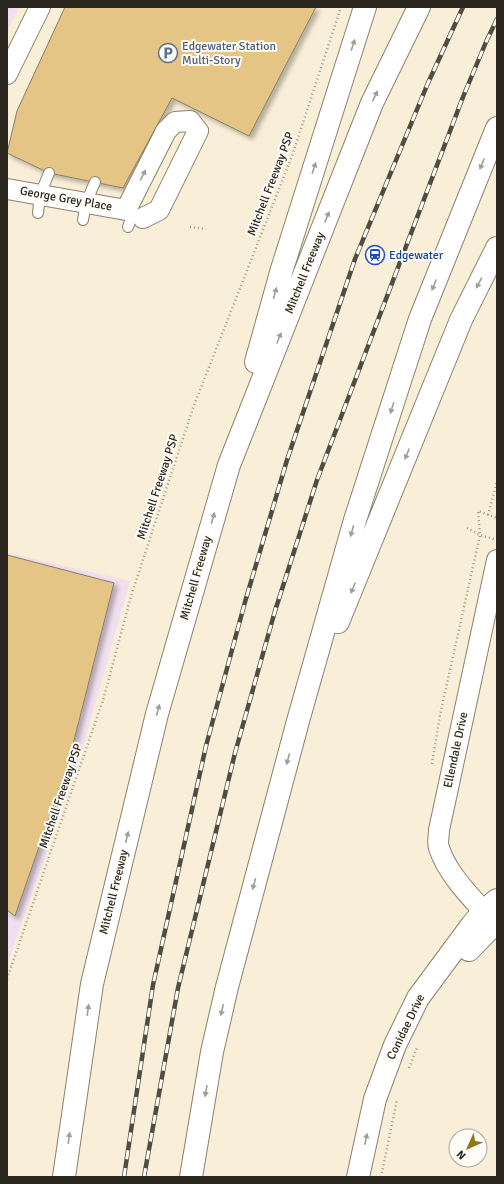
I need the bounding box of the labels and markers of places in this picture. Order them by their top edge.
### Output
place label: Edgewater Station Multi-Story [182,39,276,68]
parking icon: Edgewater Station Multi-Story [157,42,179,64]
station icon: Edgewater [364,244,386,266]
place label: Edgewater [389,248,444,263]

